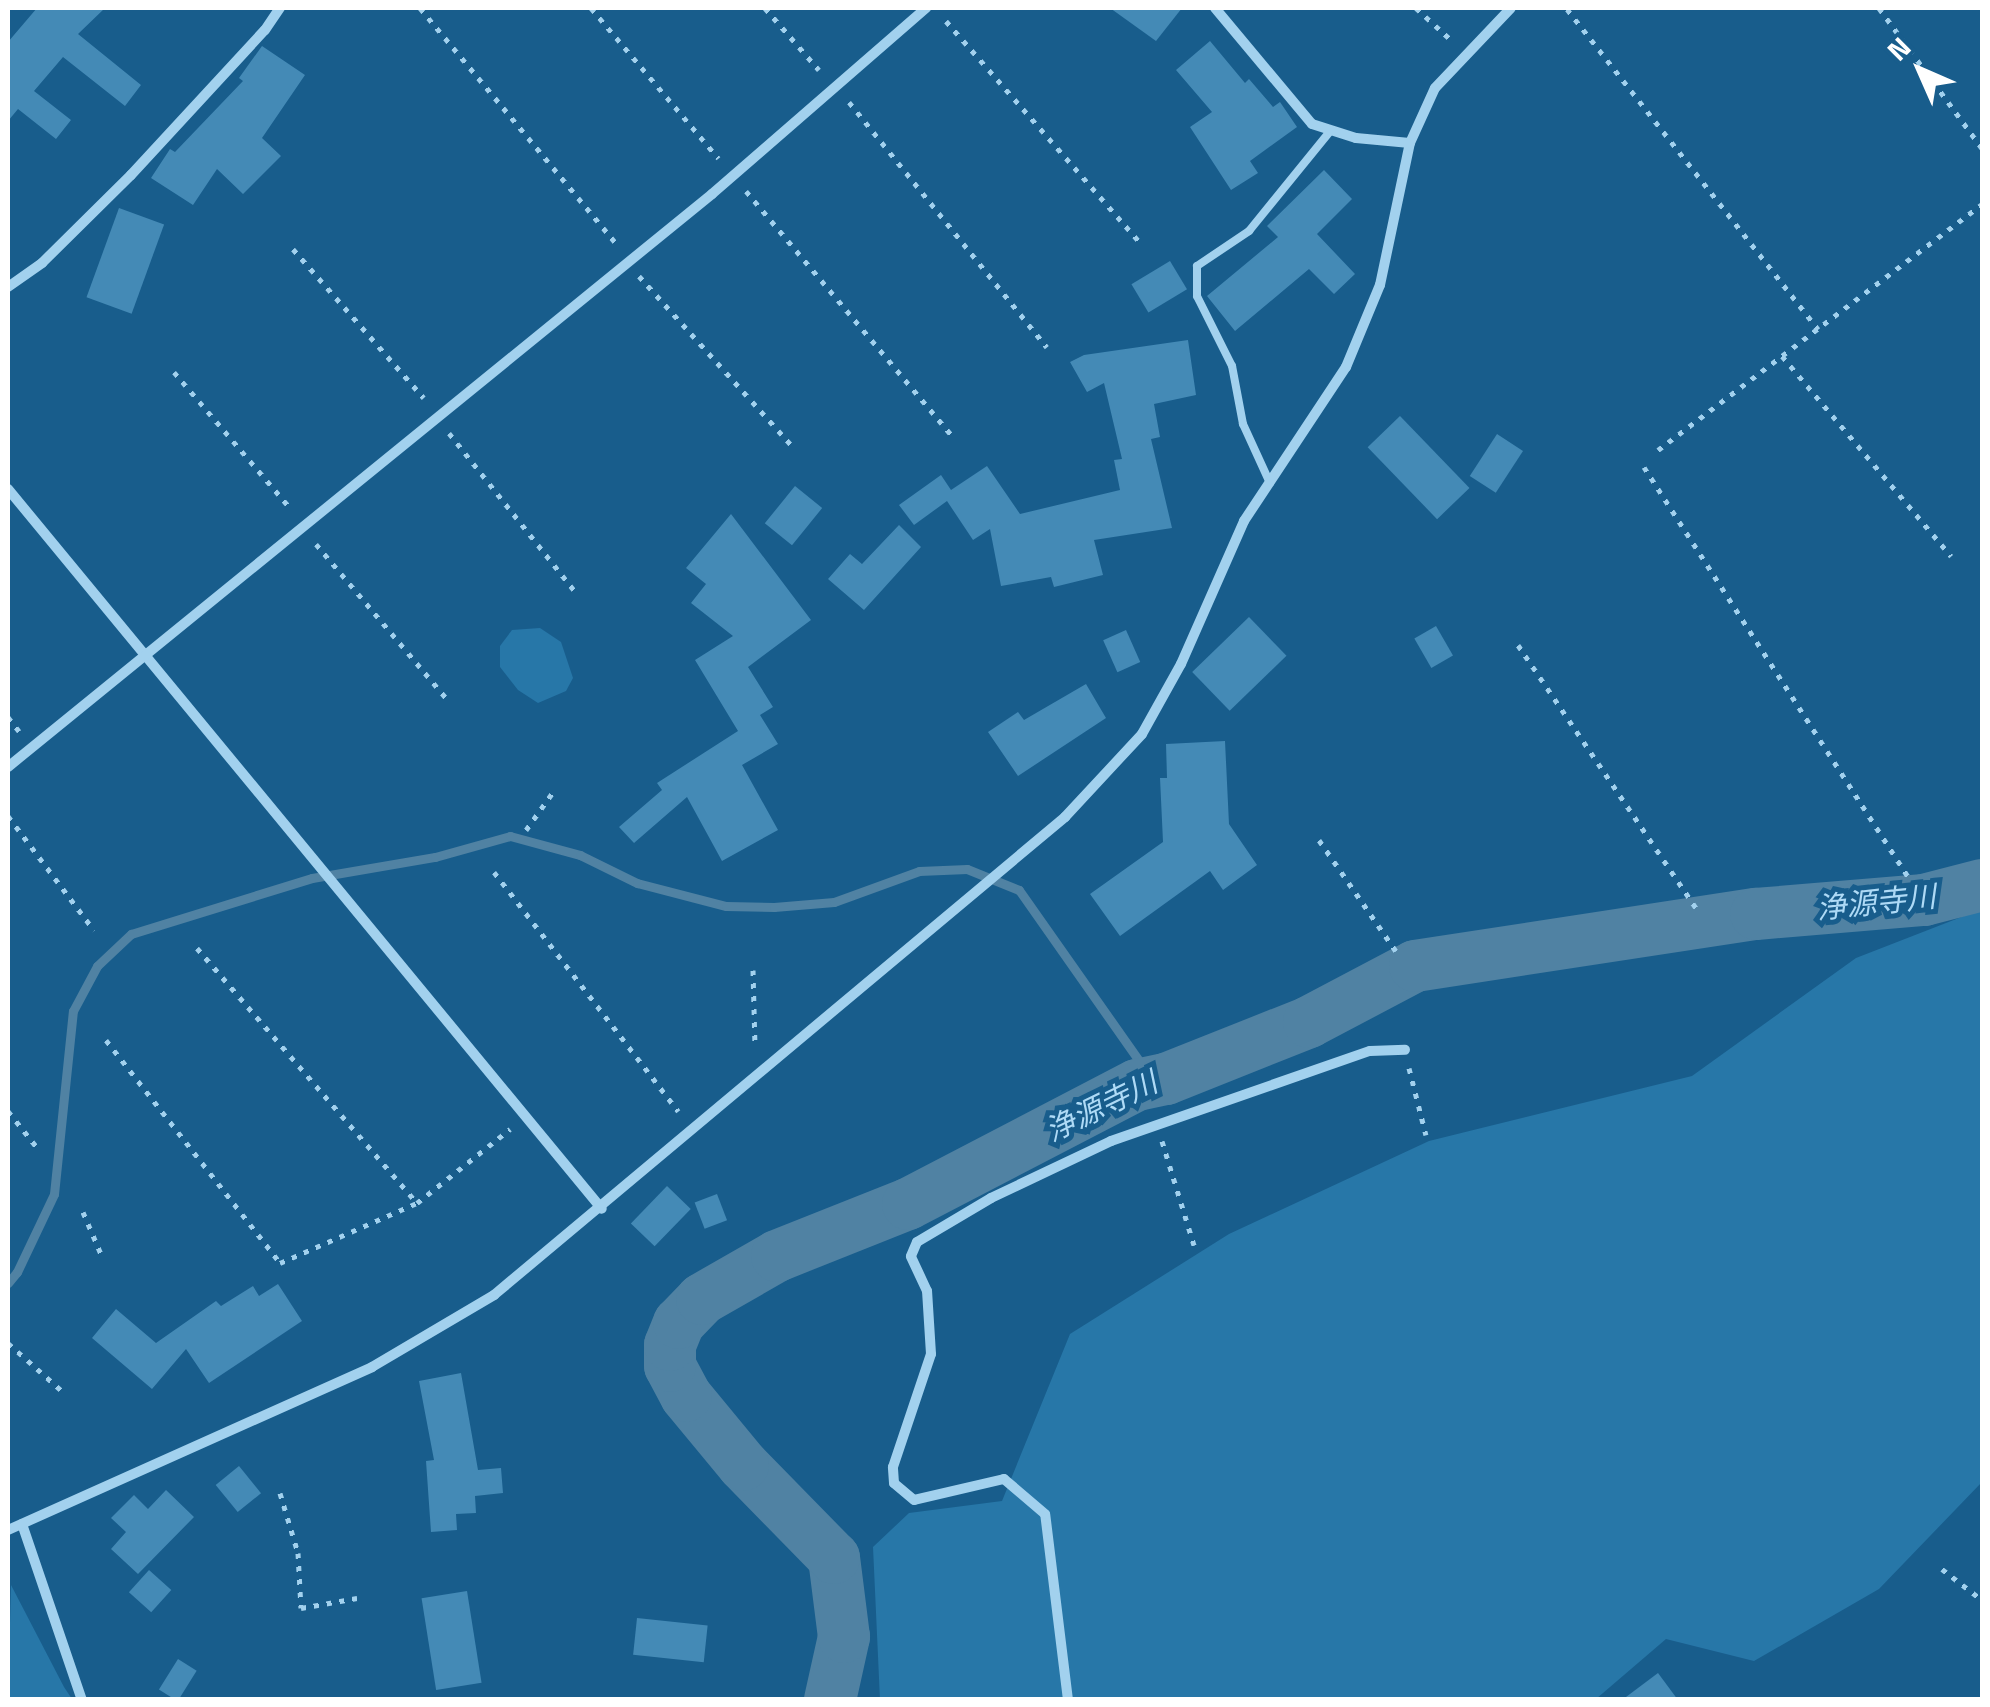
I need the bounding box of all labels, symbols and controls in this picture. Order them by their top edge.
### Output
north arrow [1870,20,1970,120]
text: N [1876,26,1920,70]
water label: 浄源寺川 [1814,878,1938,926]
water label: 浄源寺川 [1039,1064,1163,1148]

